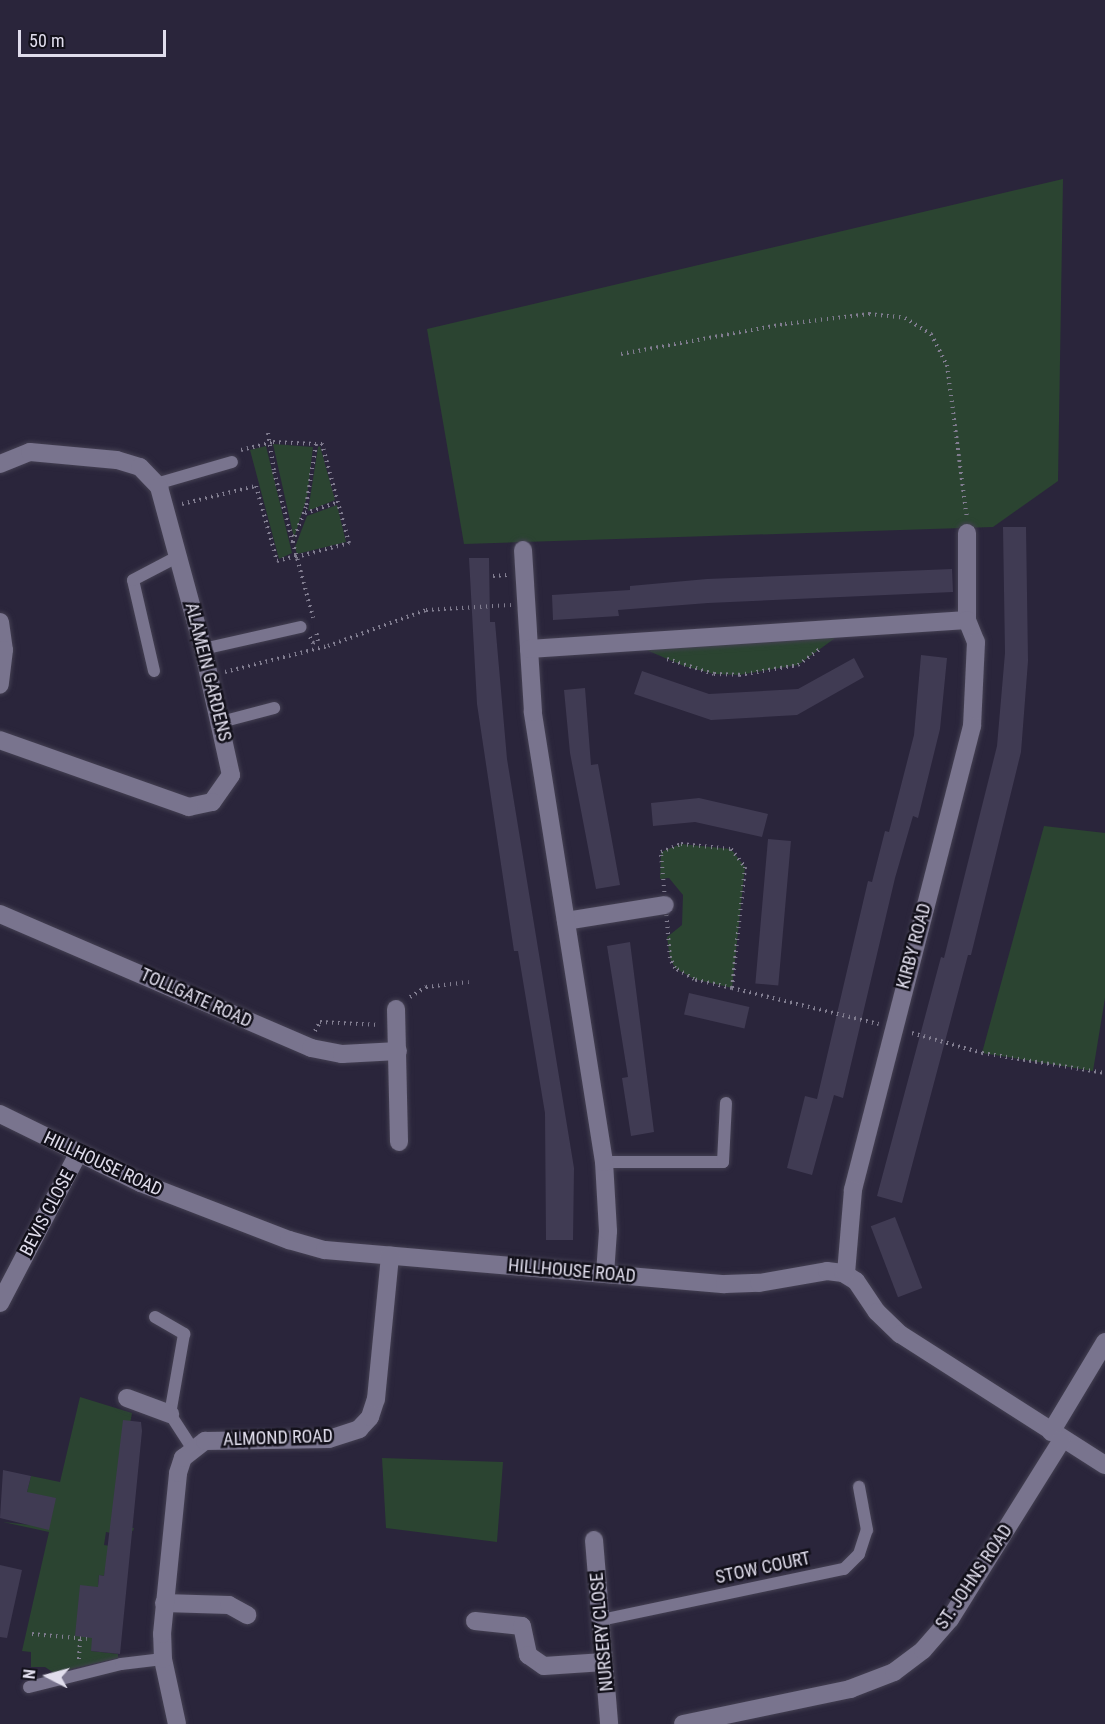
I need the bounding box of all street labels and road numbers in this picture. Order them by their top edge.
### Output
street label: ALAMEIN GARDENS [180,600,236,744]
street label: KIRBY ROAD [892,901,936,991]
street label: TOLLGATE ROAD [137,964,255,1032]
street label: HILLHOUSE ROAD [40,1127,166,1201]
street label: BEVIS CLOSE [15,1166,79,1260]
street label: HILLHOUSE ROAD [507,1255,637,1287]
street label: ALMOND ROAD [223,1425,333,1451]
street label: ST. JOHNS ROAD [931,1520,1017,1634]
street label: STOW COURT [714,1547,812,1589]
street label: NURSERY CLOSE [586,1572,618,1692]

